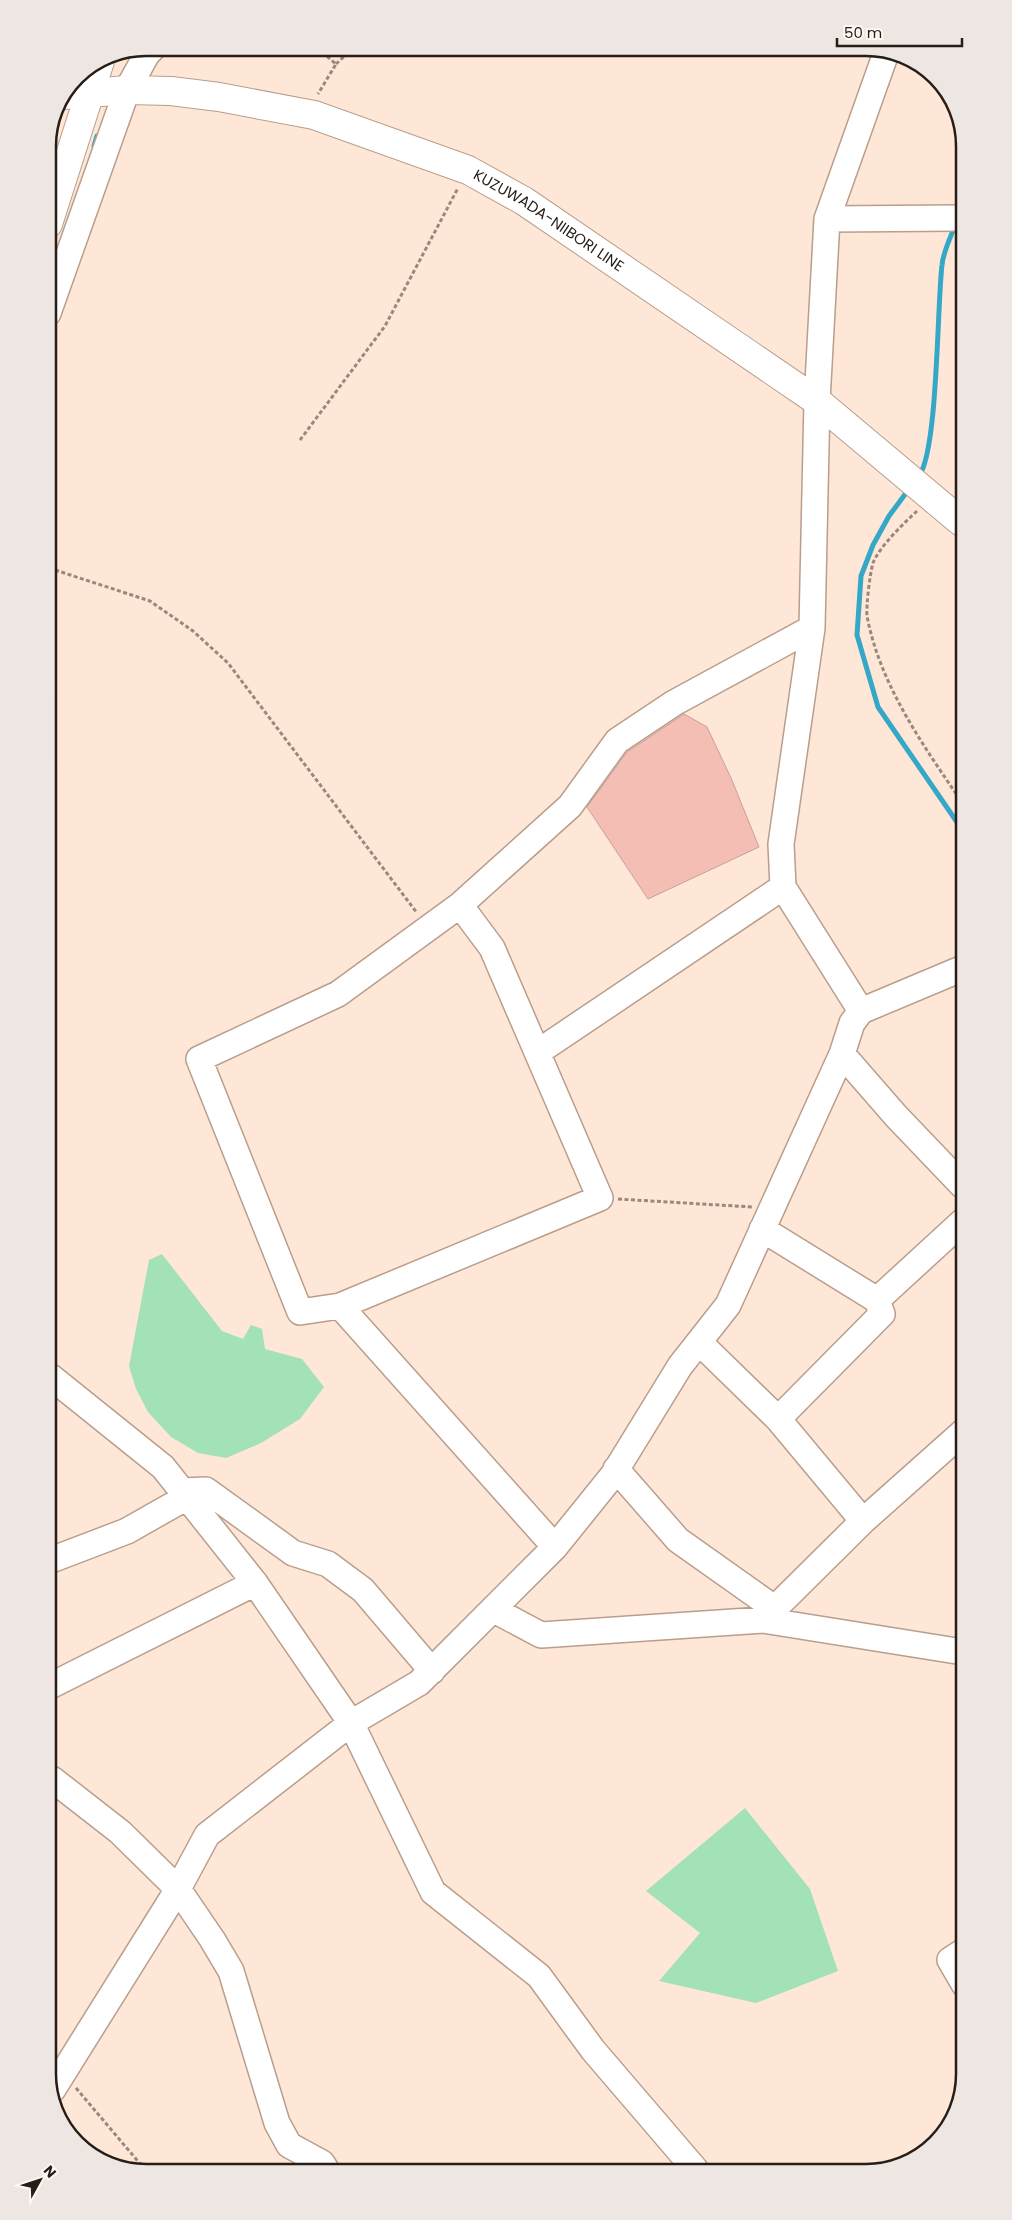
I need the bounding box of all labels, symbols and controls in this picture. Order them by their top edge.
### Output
scale bar [837,15,962,47]
text: 50 m [844,22,882,43]
street label: KUZUWADA-NIIBORI LINE [470,164,628,276]
north arrow [15,2155,65,2205]
text: N [39,2161,61,2182]

